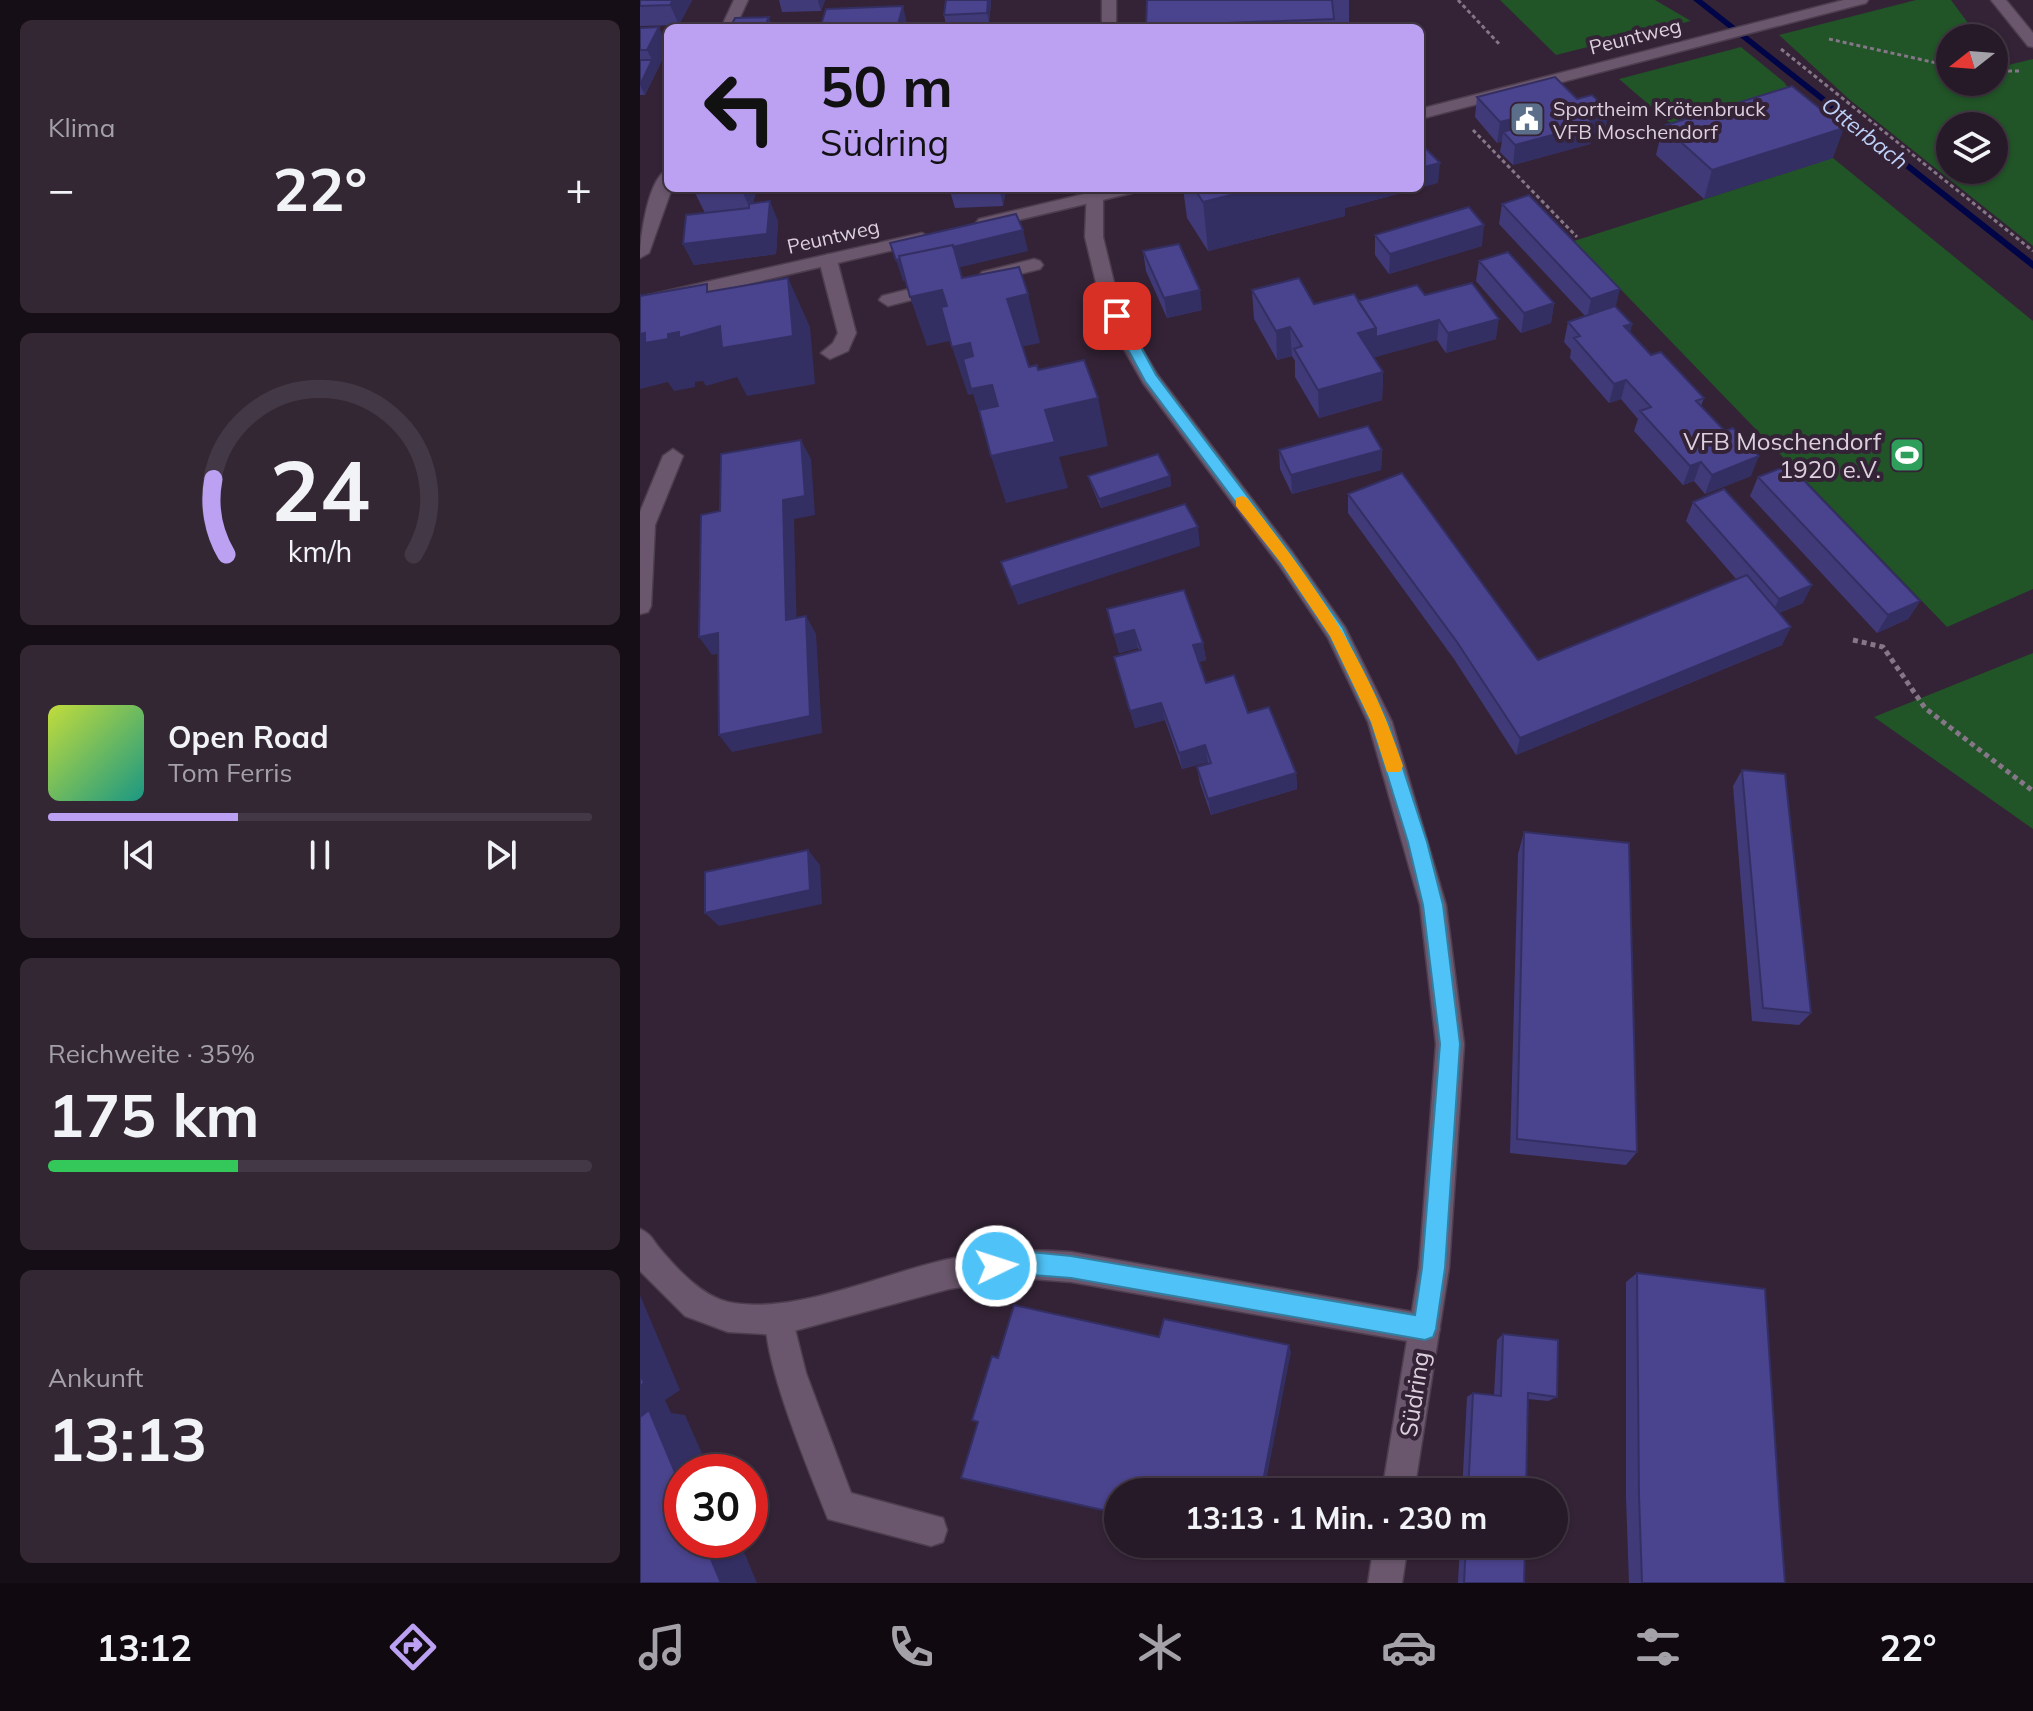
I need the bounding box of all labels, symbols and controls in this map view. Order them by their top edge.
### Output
street label: Peuntweg [1586,12,1684,60]
north arrow [1936,24,2008,96]
map controls [1936,24,2008,184]
text: 50 m [820,51,953,121]
icon: left [688,56,792,160]
water label: Otterbach [1816,91,1914,175]
place label: Sportheim Krötenbruck VFB Moschendorf [1553,96,1766,144]
public building icon: Sportheim Krötenbruck VFB Moschendorf [1508,100,1546,138]
text: Klima [48,111,115,144]
button: layers [1936,112,2008,184]
text: Südring [820,120,949,165]
text: 22° [273,151,367,226]
text: − [48,161,74,216]
text: + [566,161,592,216]
street label: Peuntweg [784,213,882,259]
pin [1083,282,1151,350]
icon: arrive [1095,294,1139,338]
place label: VFB Moschendorf 1920 e.V. [1683,426,1882,484]
text: 24 [270,436,370,541]
sports icon: VFB Moschendorf 1920 e.V. [1888,436,1926,474]
text: km/h [288,533,352,569]
text: Open Road [168,718,329,756]
text: Tom Ferris [168,756,292,789]
icon: previous [117,833,161,877]
icon: pause [298,833,342,877]
icon: next [479,833,523,877]
text: Reichweite · 35% [48,1037,255,1070]
text: 175 km [48,1077,260,1152]
position arrow [954,1224,1038,1308]
street label: Südring [1392,1349,1436,1439]
text: Ankunft [48,1361,143,1394]
text: 13:13 [48,1401,207,1476]
speed limit sign: 30 [664,1454,768,1558]
text: 13:13 · 1 Min. · 230 m [1185,1499,1487,1537]
icon: directions [385,1619,441,1675]
icon: music [634,1619,690,1675]
icon: phone [883,1619,939,1675]
icon: climate [1132,1619,1188,1675]
icon: car [1381,1619,1437,1675]
icon: filters [1630,1619,1686,1675]
text: 13:12 [97,1625,192,1670]
text: 22° [1880,1625,1936,1670]

